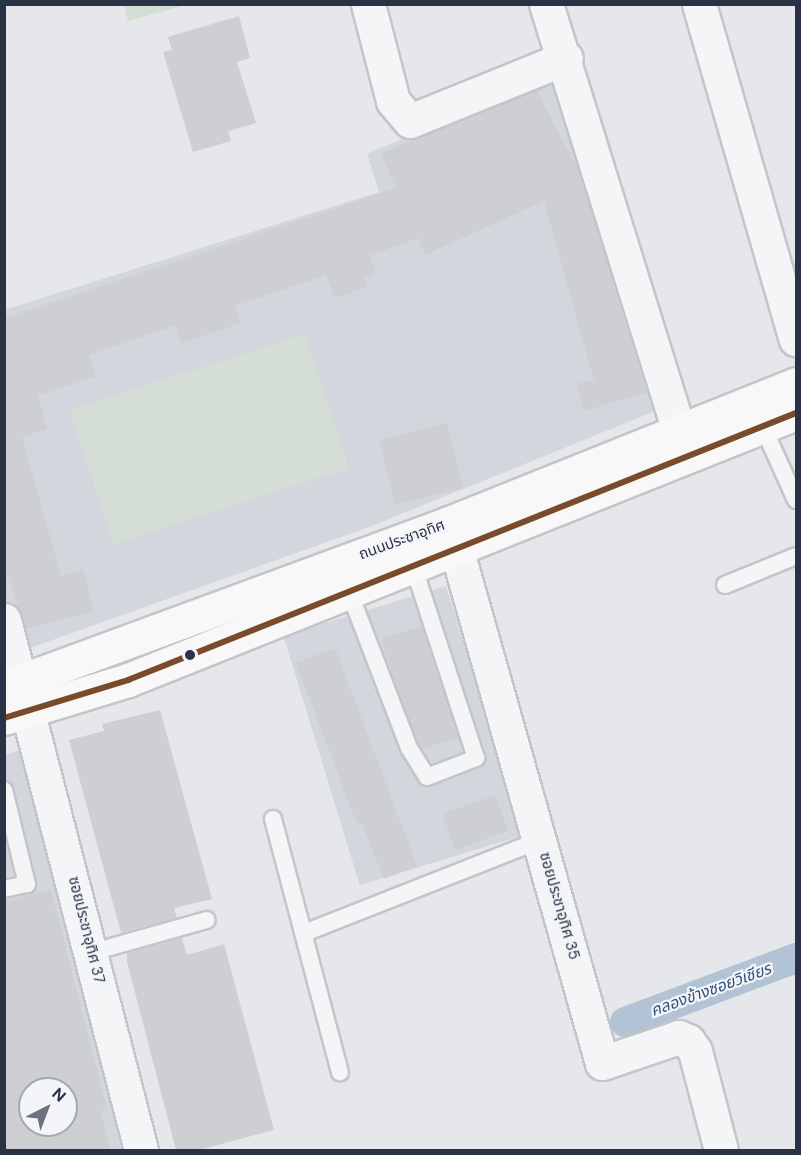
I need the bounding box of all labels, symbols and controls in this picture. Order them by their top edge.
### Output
street label: ถนนประชาอุทิศ [356,516,448,564]
unlabelled marker [184,649,196,661]
street label: ซอยประชาอุทิศ 35 [535,850,583,962]
street label: ซอยประชาอุทิศ 37 [64,875,108,985]
water label: คลองข้างซอยวิเชียร [648,959,774,1021]
north arrow [18,1077,78,1137]
text: N [48,1083,70,1106]

